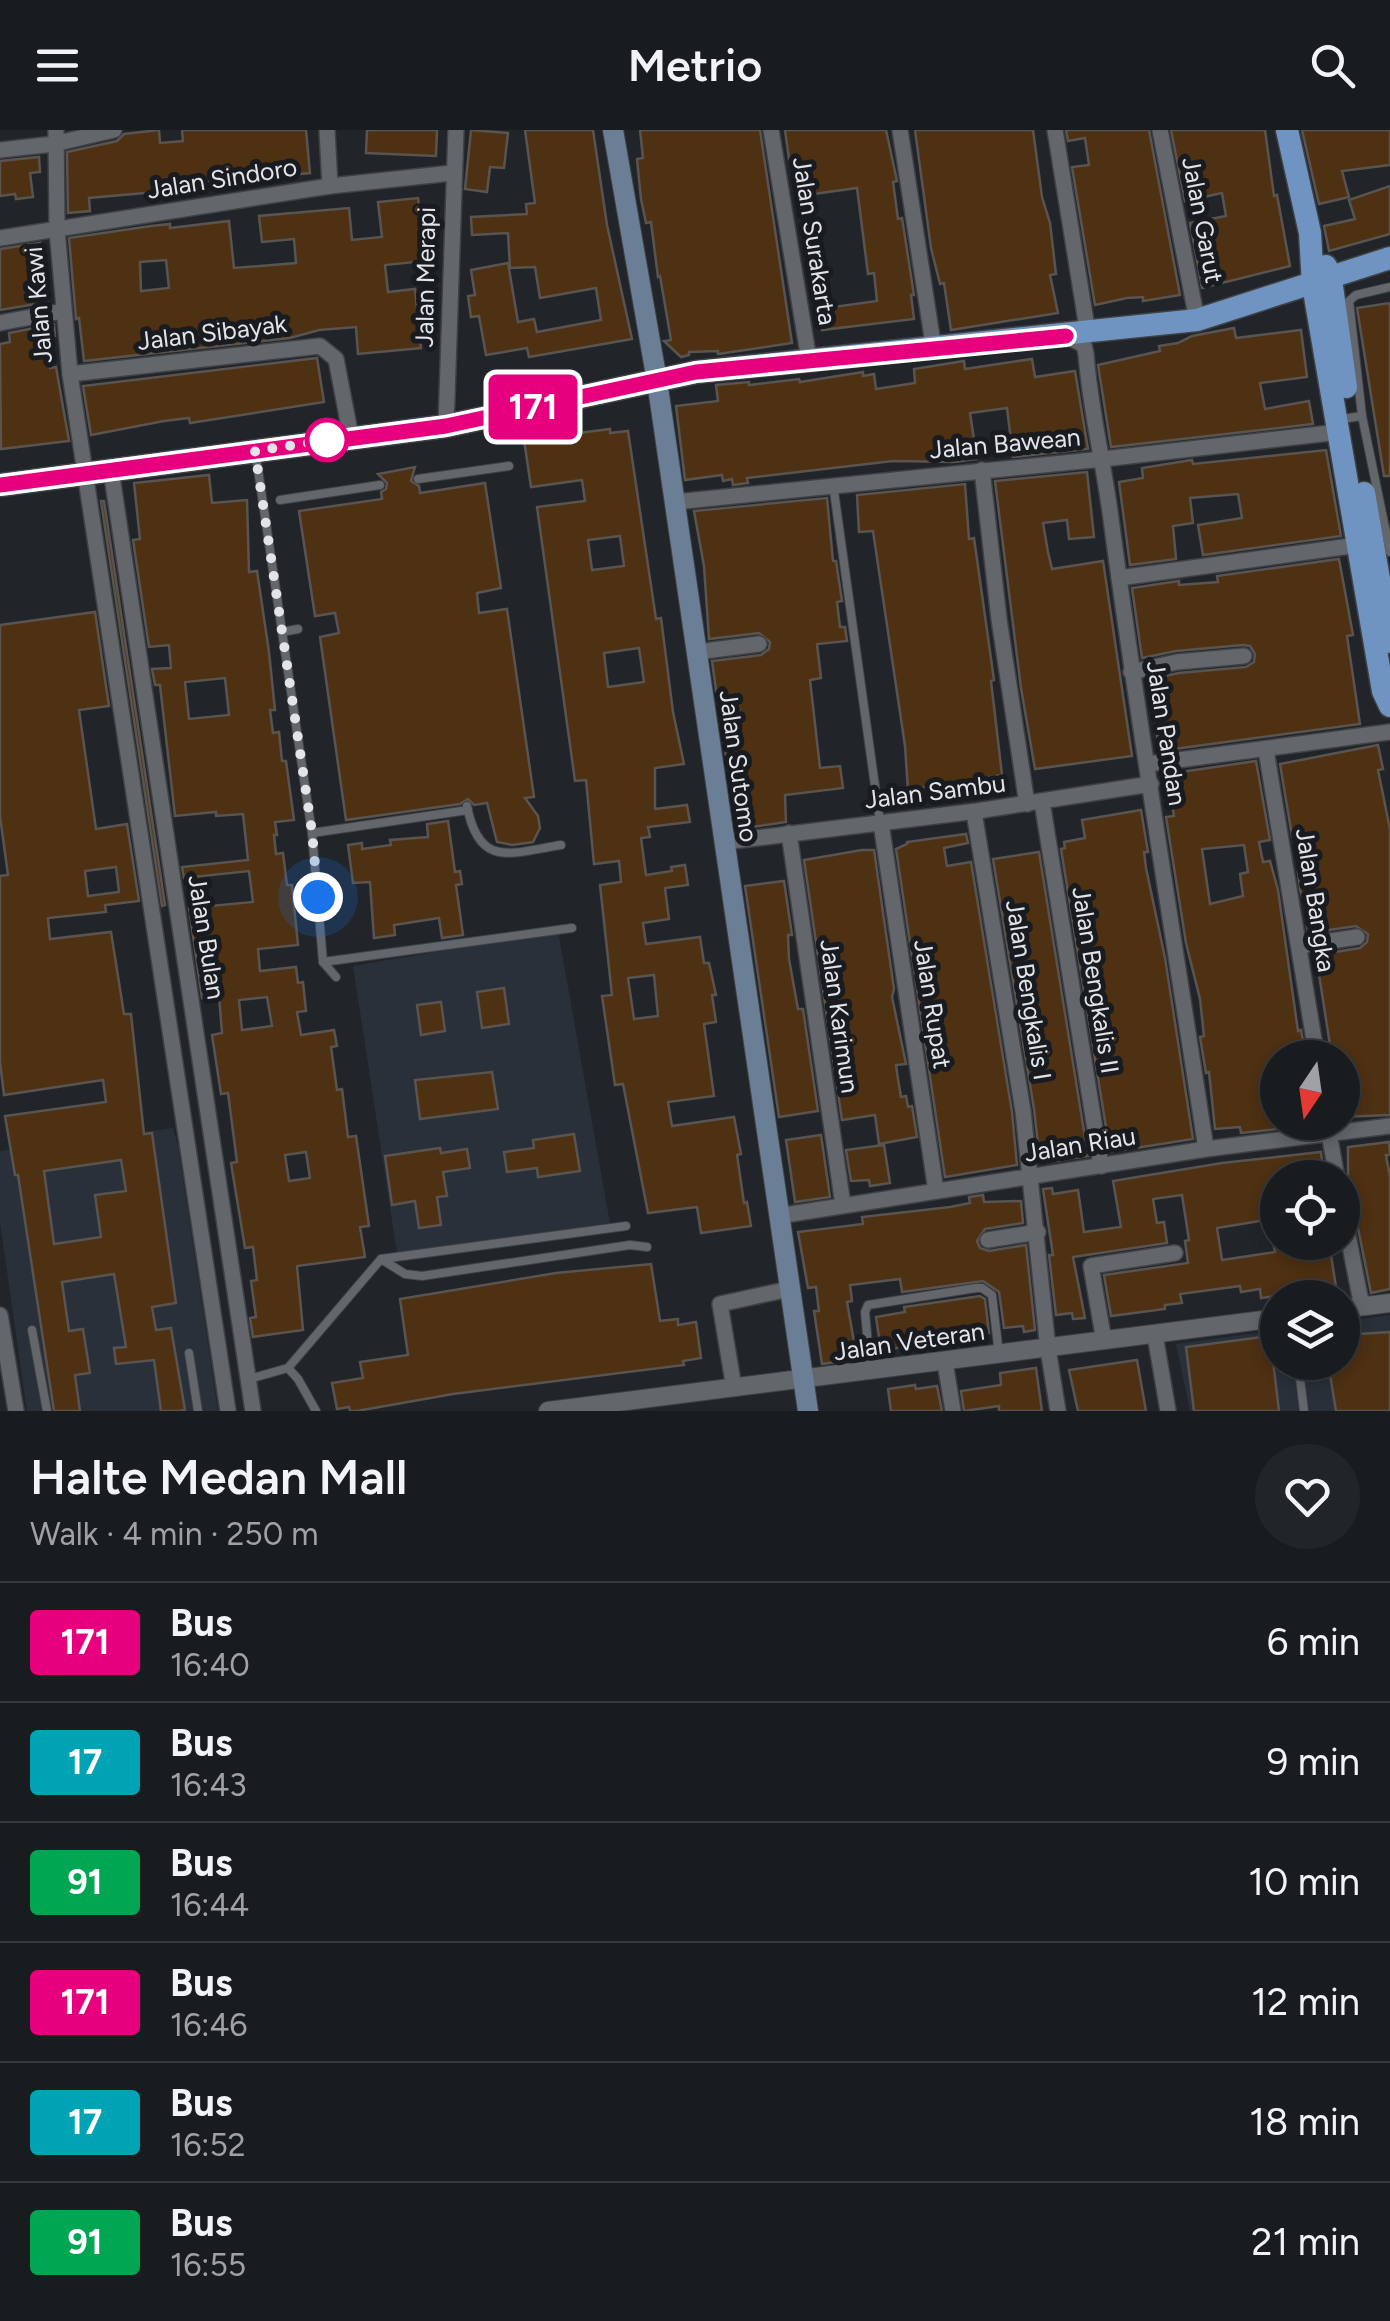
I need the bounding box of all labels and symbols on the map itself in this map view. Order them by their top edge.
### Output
street label: Jalan Sindoro [145,151,299,205]
street label: Jalan Surakarta [787,155,843,327]
street label: Jalan Garut [1176,155,1230,285]
street label: Jalan Merapi [409,206,441,348]
street label: Jalan Kawi [18,245,58,365]
street label: Jalan Sibayak [136,308,289,356]
line badge: 171 [476,374,590,440]
unlabelled marker [306,419,348,461]
street label: Jalan Bawean [928,421,1082,465]
street label: Jalan Pandan [1141,658,1193,808]
street label: Jalan Sutomo [714,688,764,844]
street label: Jalan Sambu [863,767,1007,815]
street label: Jalan Bangka [1290,826,1342,974]
your location [293,872,343,922]
street label: Jalan Bulan [182,873,232,1001]
street label: Jalan Bengkalis II [1066,884,1126,1076]
street label: Jalan Bengkalis I [1000,898,1058,1082]
street label: Jalan Karimun [814,937,866,1095]
street label: Jalan Rupat [908,937,958,1071]
north arrow [1260,1040,1360,1140]
street label: Jalan Riau [1022,1120,1138,1168]
street label: Jalan Veteran [832,1316,986,1366]

